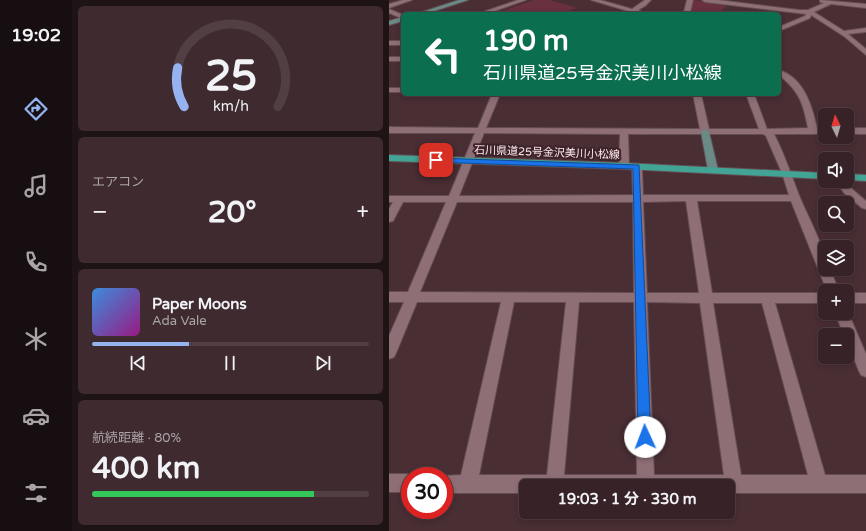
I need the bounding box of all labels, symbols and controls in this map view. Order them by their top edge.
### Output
text: 19:02 [11,24,61,46]
text: 190 m [483,24,569,58]
icon: left [417,28,469,80]
text: 25 [204,51,257,101]
text: 石川県道25号金沢美川小松線 [483,62,722,84]
icon: directions [22,95,50,123]
text: km/h [213,97,248,114]
north arrow [818,108,854,144]
map controls [818,108,854,364]
pin [419,143,453,177]
street label: 石川県道25号金沢美川小松線 [474,143,620,162]
icon: arrive [425,149,447,171]
button: sound [818,152,854,188]
icon: music [22,172,50,200]
text: エアコン [92,174,144,190]
text: 20° [208,194,257,231]
button: search [818,196,854,232]
text: − [92,199,108,225]
text: + [357,199,369,225]
button: layers [818,240,854,276]
icon: phone [22,248,50,276]
button: + [818,284,854,320]
text: Paper Moons [152,295,247,313]
text: Ada Vale [152,313,207,329]
icon: climate [22,325,50,353]
button: − [818,328,854,364]
icon: previous [127,352,149,374]
icon: pause [219,352,241,374]
icon: next [312,352,334,374]
icon: car [22,402,50,430]
position arrow [624,416,666,458]
text: 航続距離 · 80% [92,430,181,446]
text: 400 km [92,450,200,487]
speed limit sign: 30 [401,467,453,519]
icon: filters [22,479,50,507]
text: 19:03 · 1 分 · 330 m [557,490,697,508]

